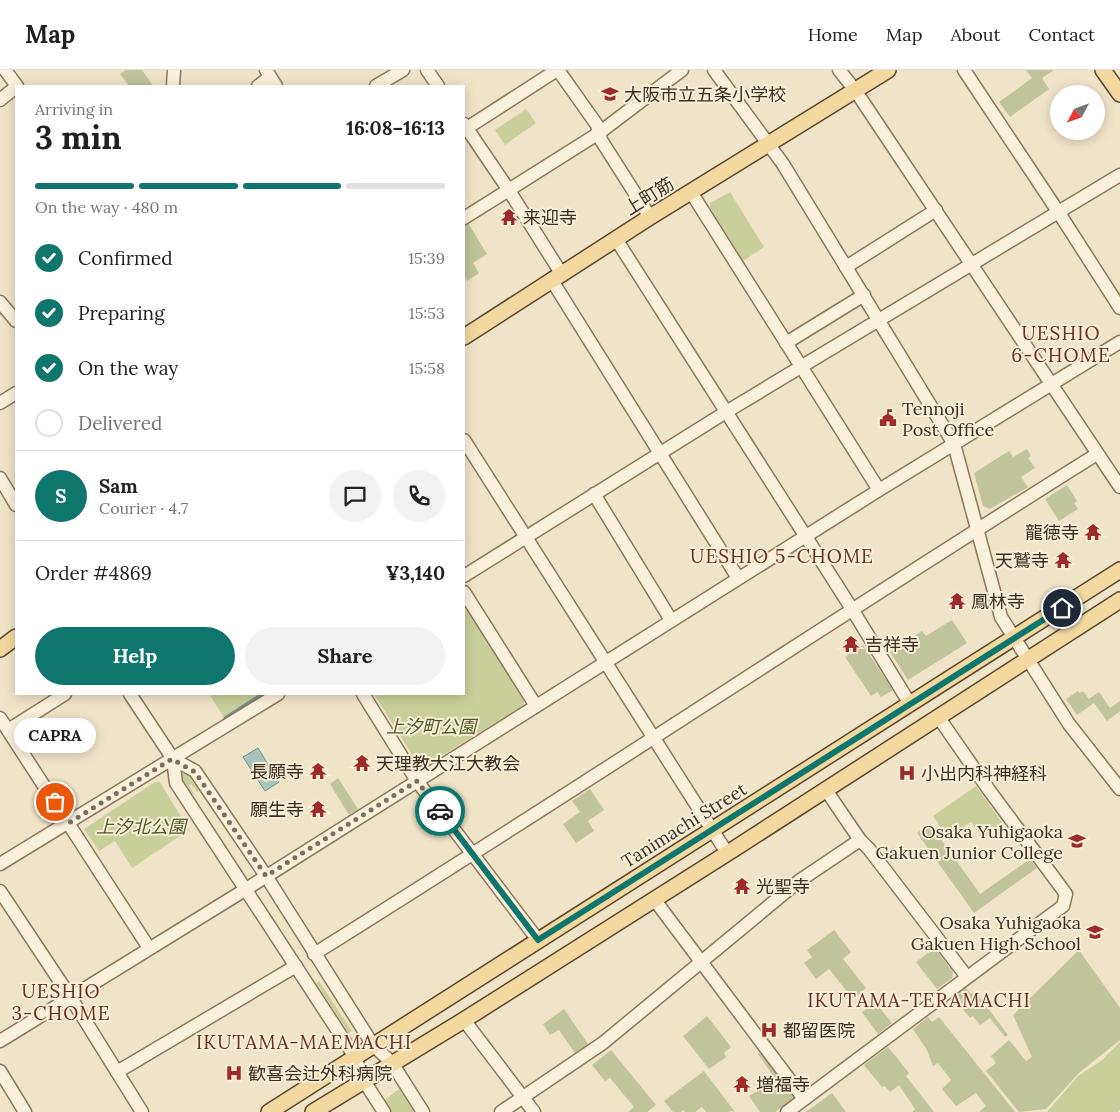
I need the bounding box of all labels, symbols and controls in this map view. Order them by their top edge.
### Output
text: Map [25,19,75,50]
text: Home [808,23,858,46]
text: Map [886,23,922,46]
text: About [950,23,1000,46]
text: Contact [1028,23,1095,46]
place label: 大阪市立五条小学校 [624,83,786,106]
school or university icon: 大阪市立五条小学校 [600,84,620,104]
north arrow [1050,85,1105,140]
map controls [1050,85,1105,140]
text: Arriving in [35,99,113,119]
text: 16:08–16:13 [346,116,445,140]
text: 3 min [35,117,122,158]
street label: 上町筋 [620,172,678,220]
text: On the way · 480 m [35,197,178,217]
place label: 来迎寺 [523,206,577,229]
temple icon: 来迎寺 [499,207,519,227]
icon: check [35,244,63,272]
text: Confirmed [78,246,173,270]
text: 15:39 [408,248,445,268]
icon: check [35,299,63,327]
text: Preparing [78,301,165,325]
text: 15:53 [409,303,445,323]
district label: UESHIO 6-CHOME [1011,321,1111,367]
icon: check [35,354,63,382]
text: On the way [78,356,178,380]
text: 15:58 [409,358,445,378]
place label: Tennoji Post Office [902,397,995,441]
public building icon: Tennoji Post Office [878,408,898,428]
text: Delivered [78,411,162,435]
button: chat [329,470,381,522]
button: phone [393,470,445,522]
text: Sam [99,474,138,498]
text: S [55,484,67,508]
text: Courier · 4.7 [99,498,188,518]
place label: 龍徳寺 [1025,521,1079,544]
temple icon: 龍徳寺 [1083,522,1103,542]
district label: UESHIO 5-CHOME [690,544,874,568]
place label: 天鷲寺 [995,549,1049,572]
temple icon: 天鷲寺 [1053,550,1073,570]
text: Order #4869 [35,561,152,585]
text: ¥3,140 [386,561,445,585]
pin [1041,587,1083,629]
place label: 鳳林寺 [971,590,1025,613]
temple icon: 鳳林寺 [947,591,967,611]
icon: home [1048,594,1076,622]
button: Help [35,627,235,685]
button: Share [245,627,445,685]
place label: 吉祥寺 [865,633,919,656]
temple icon: 吉祥寺 [841,634,861,654]
park label: 上汐町公園 [386,715,479,738]
callout: CAPRA [14,717,96,752]
text: CAPRA [28,725,82,745]
place label: 天理教大江大教会 [376,752,520,775]
temple icon: 天理教大江大教会 [352,753,372,773]
place label: 長願寺 [250,760,304,783]
temple icon: 長願寺 [308,761,328,781]
place label: 小出内科神経科 [921,762,1047,785]
hospital icon: 小出内科神経科 [897,763,917,783]
street label: Tanimachi Street [617,777,751,873]
pin [34,781,76,823]
courier [415,786,465,836]
icon: bag [41,788,69,816]
icon: car [426,797,454,825]
place label: 願生寺 [250,798,304,821]
temple icon: 願生寺 [308,799,328,819]
park label: 上汐北公園 [96,815,189,838]
place label: Osaka Yuhigaoka Gakuen Junior College [875,820,1063,864]
school or university icon: Osaka Yuhigaoka Gakuen Junior College [1067,831,1087,851]
place label: 光聖寺 [756,875,810,898]
temple icon: 光聖寺 [732,876,752,896]
place label: Osaka Yuhigaoka Gakuen High School [911,911,1081,955]
school or university icon: Osaka Yuhigaoka Gakuen High School [1085,922,1105,942]
district label: UESHIO 3-CHOME [11,979,111,1025]
district label: IKUTAMA-TERAMACHI [807,988,1031,1012]
place label: 都留医院 [783,1019,855,1042]
hospital icon: 都留医院 [759,1020,779,1040]
district label: IKUTAMA-MAEMACHI [196,1030,412,1054]
place label: 歓喜会辻外科病院 [248,1062,392,1085]
hospital icon: 歓喜会辻外科病院 [224,1063,244,1083]
place label: 増福寺 [756,1073,810,1096]
temple icon: 増福寺 [732,1074,752,1094]

